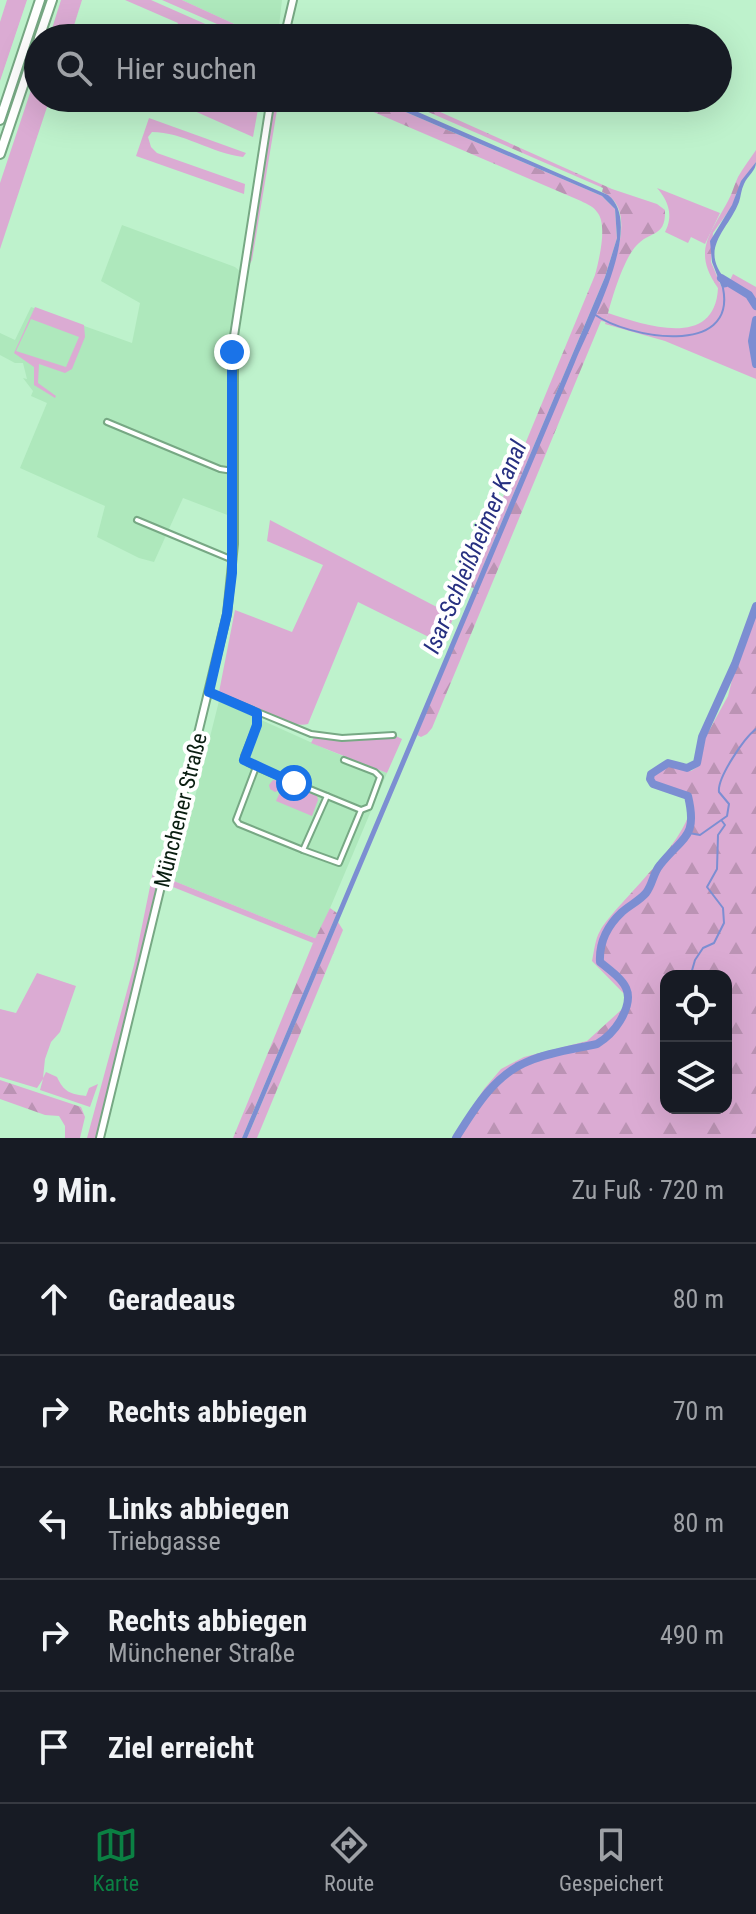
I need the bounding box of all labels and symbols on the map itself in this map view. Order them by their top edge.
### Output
route end [214,334,250,370]
water label: Isar-Schleißheimer Kanal [417,436,533,658]
street label: Münchener Straße [149,730,212,890]
route start [276,765,312,801]

